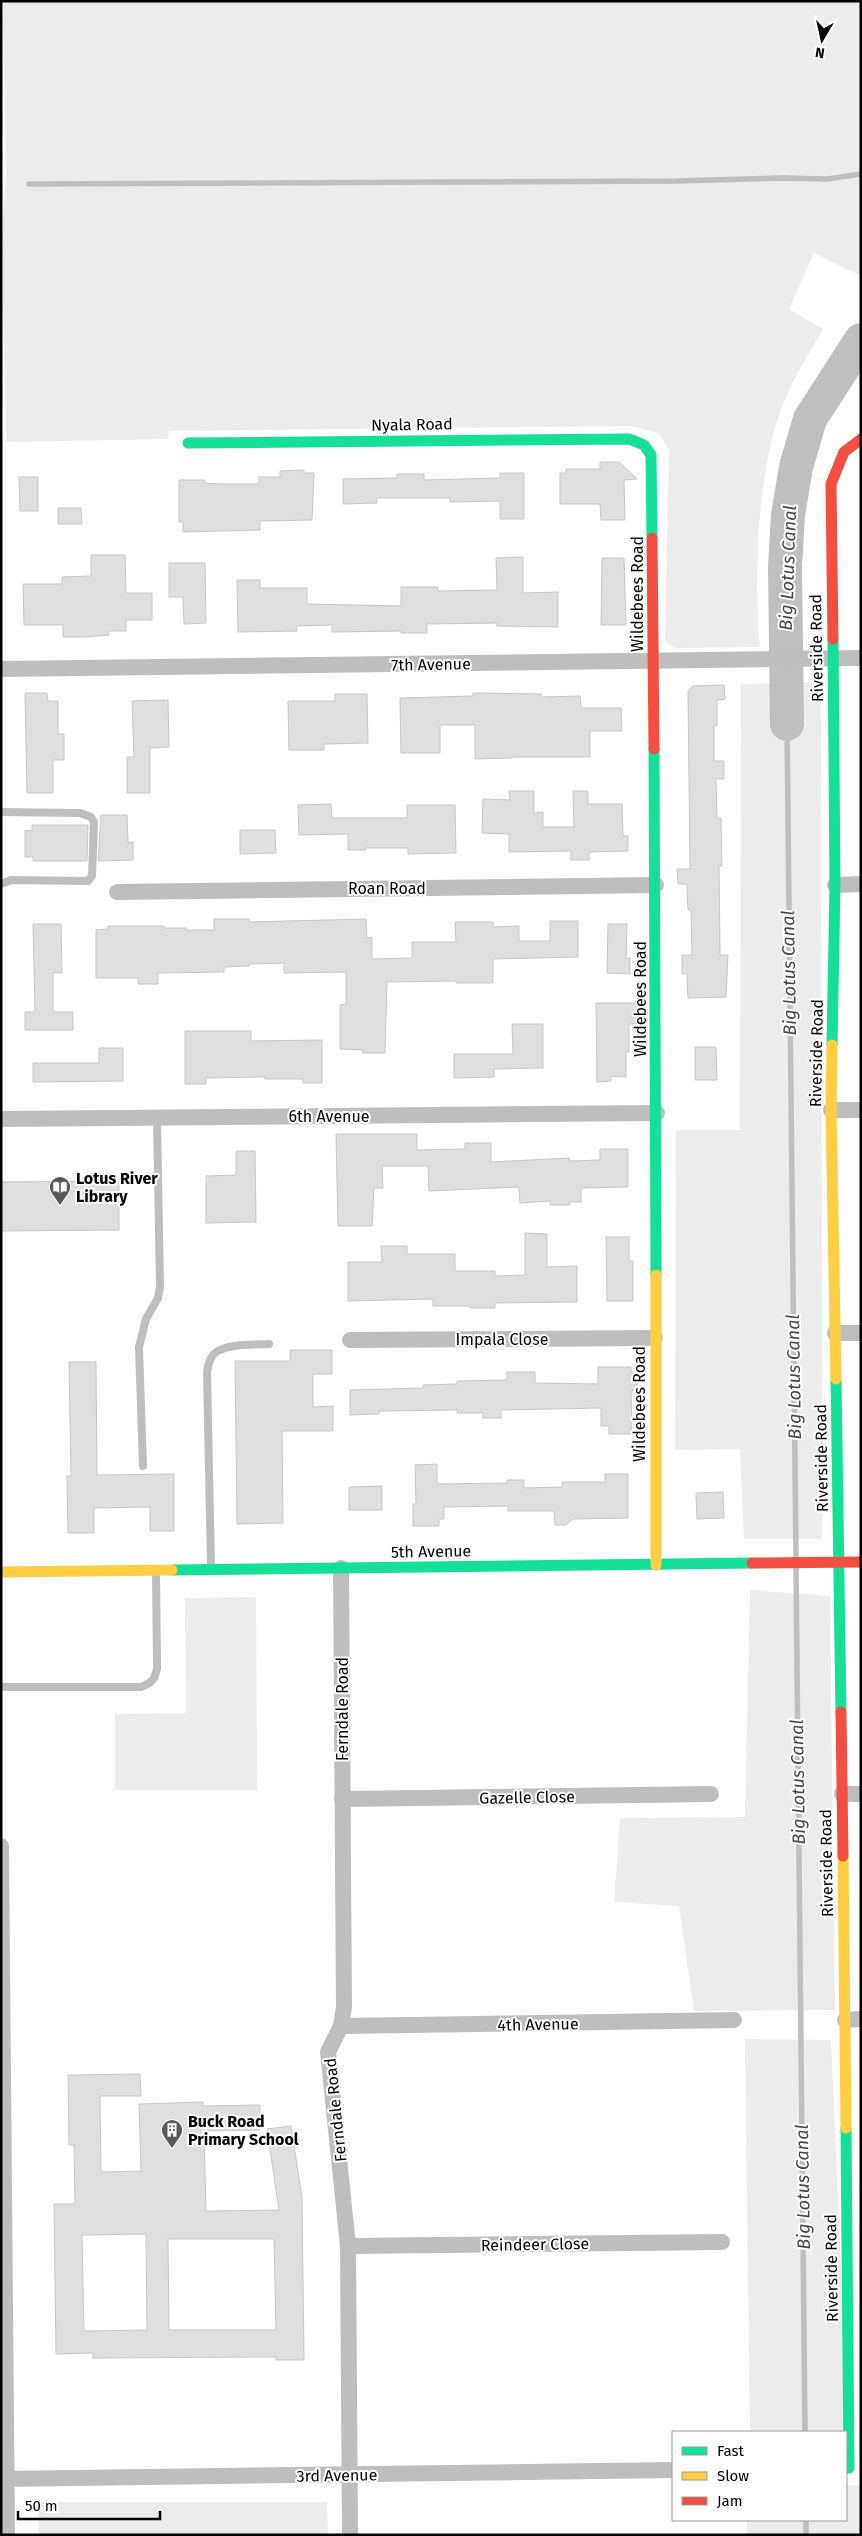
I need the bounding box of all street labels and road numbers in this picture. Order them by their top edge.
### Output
street label: Nyala Road [371,414,453,435]
street label: Wildebees Road [628,536,647,652]
street label: Riverside Road [806,594,827,702]
street label: 7th Avenue [391,654,471,675]
street label: Roan Road [348,879,426,898]
street label: Wildebees Road [631,941,650,1057]
street label: Riverside Road [806,999,827,1107]
street label: 6th Avenue [288,1107,370,1126]
street label: Impala Close [456,1330,548,1349]
street label: Wildebees Road [630,1346,649,1462]
street label: Riverside Road [811,1404,832,1512]
street label: 5th Avenue [391,1541,471,1562]
street label: Ferndale Road [333,1657,352,1761]
street label: Gazelle Close [479,1787,575,1808]
street label: Riverside Road [816,1809,837,1917]
street label: 4th Avenue [497,2014,579,2035]
street label: Ferndale Road [321,2057,350,2163]
street label: Riverside Road [821,2214,842,2322]
street label: Reindeer Close [481,2234,589,2255]
street label: 3rd Avenue [297,2465,377,2486]

